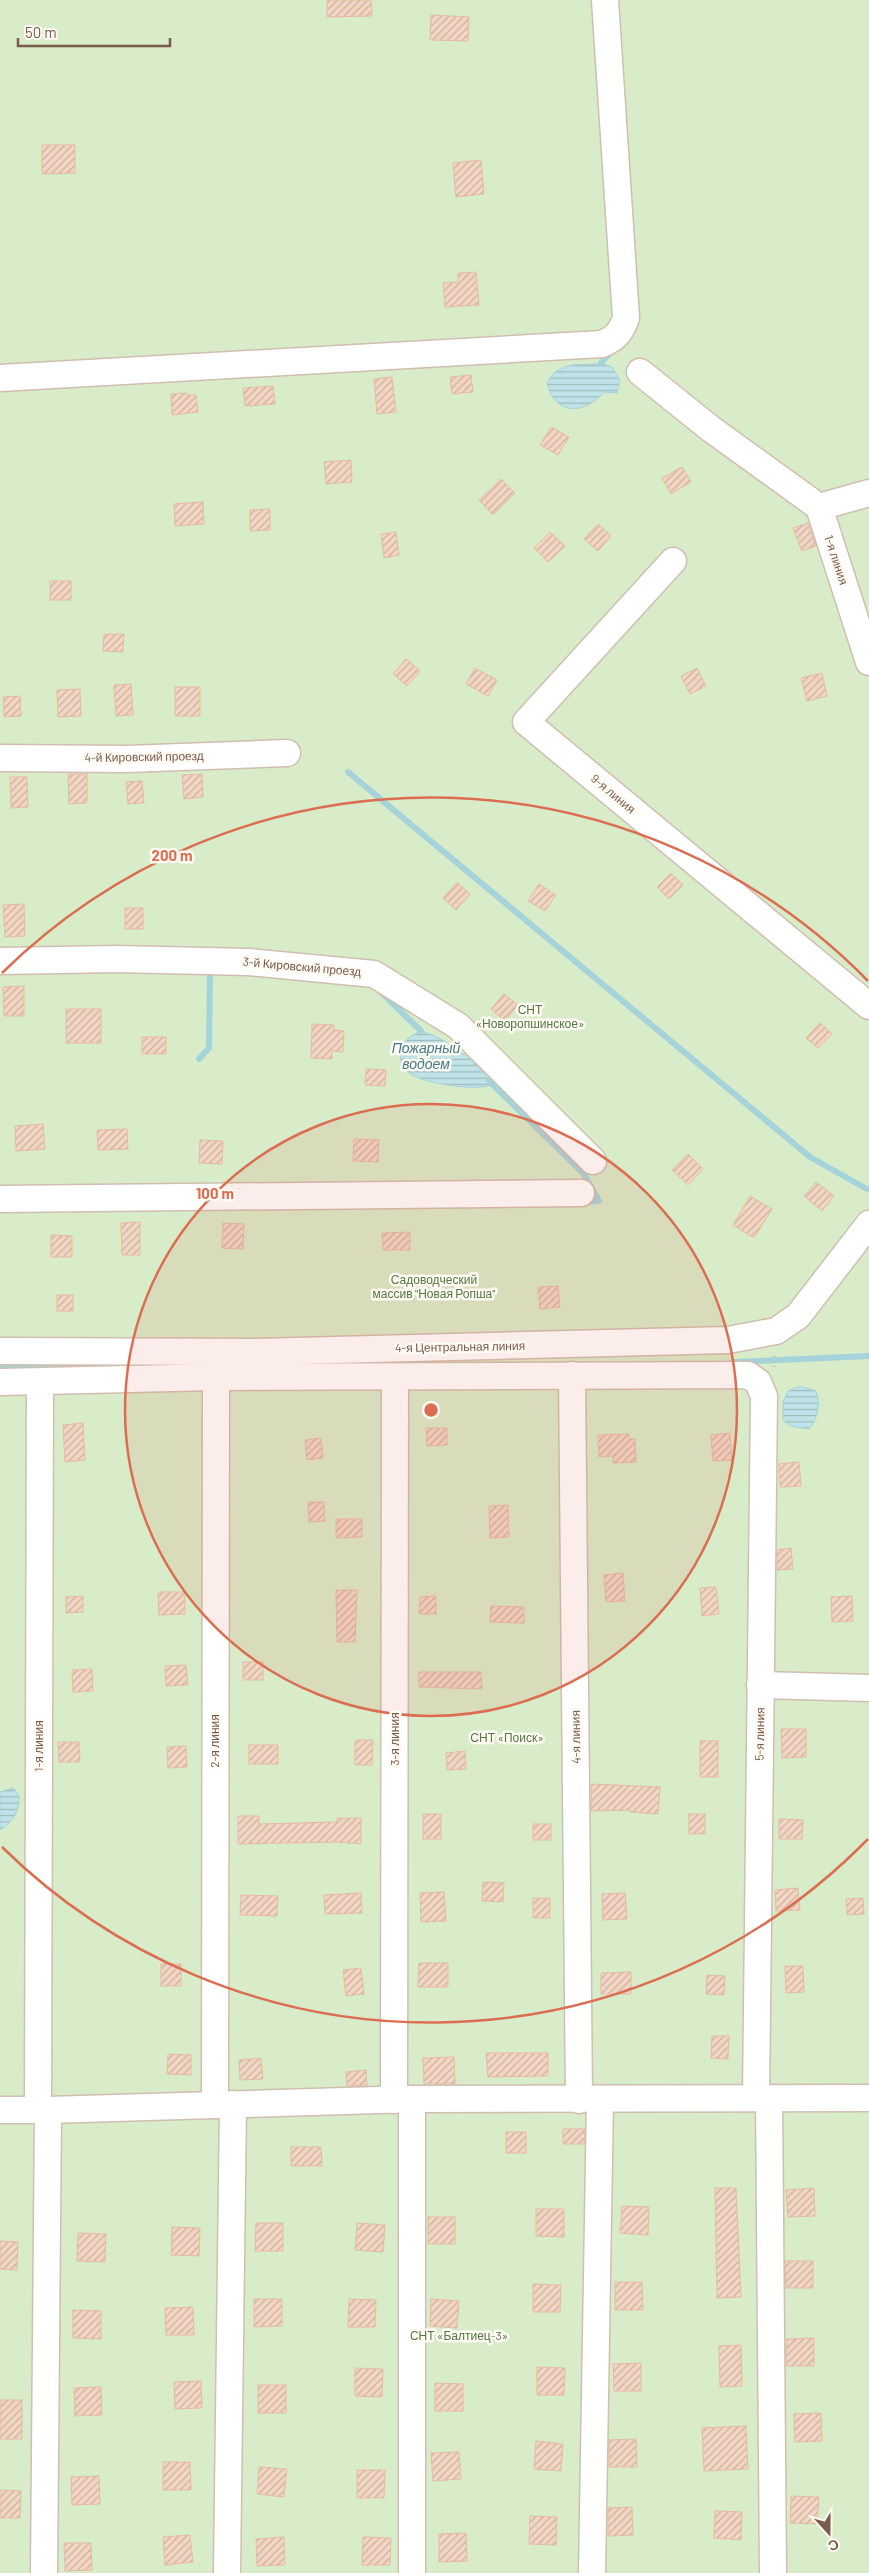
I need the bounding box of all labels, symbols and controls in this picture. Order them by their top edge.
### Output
scale bar [18,15,170,47]
text: 50 m [25,23,57,41]
street label: 1-я линия [822,533,852,586]
street label: 4-й Кировский проезд [84,748,204,765]
street label: 9-я линия [589,771,639,816]
text: 200 m [151,846,193,864]
street label: 3-й Кировский проезд [242,954,362,979]
park label: СНТ «Новоропшинское» [476,1002,584,1031]
water label: Пожарный водоем [392,1039,461,1072]
text: 100 m [196,1184,234,1202]
park label: Садоводческий массив "Новая Ропша" [373,1272,495,1300]
street label: 4-я Центральная линия [395,1338,525,1355]
centre of rings [422,1401,440,1419]
street label: 5-я линия [752,1707,766,1761]
street label: 4-я линия [568,1710,582,1764]
street label: 3-я линия [387,1712,401,1766]
street label: 2-я линия [207,1714,221,1768]
street label: 1-я линия [31,1720,45,1772]
park label: СНТ «Поиск» [470,1730,544,1744]
park label: СНТ «Балтиец-3» [410,2328,508,2343]
north arrow [804,2508,854,2558]
text: С [826,2536,842,2555]

